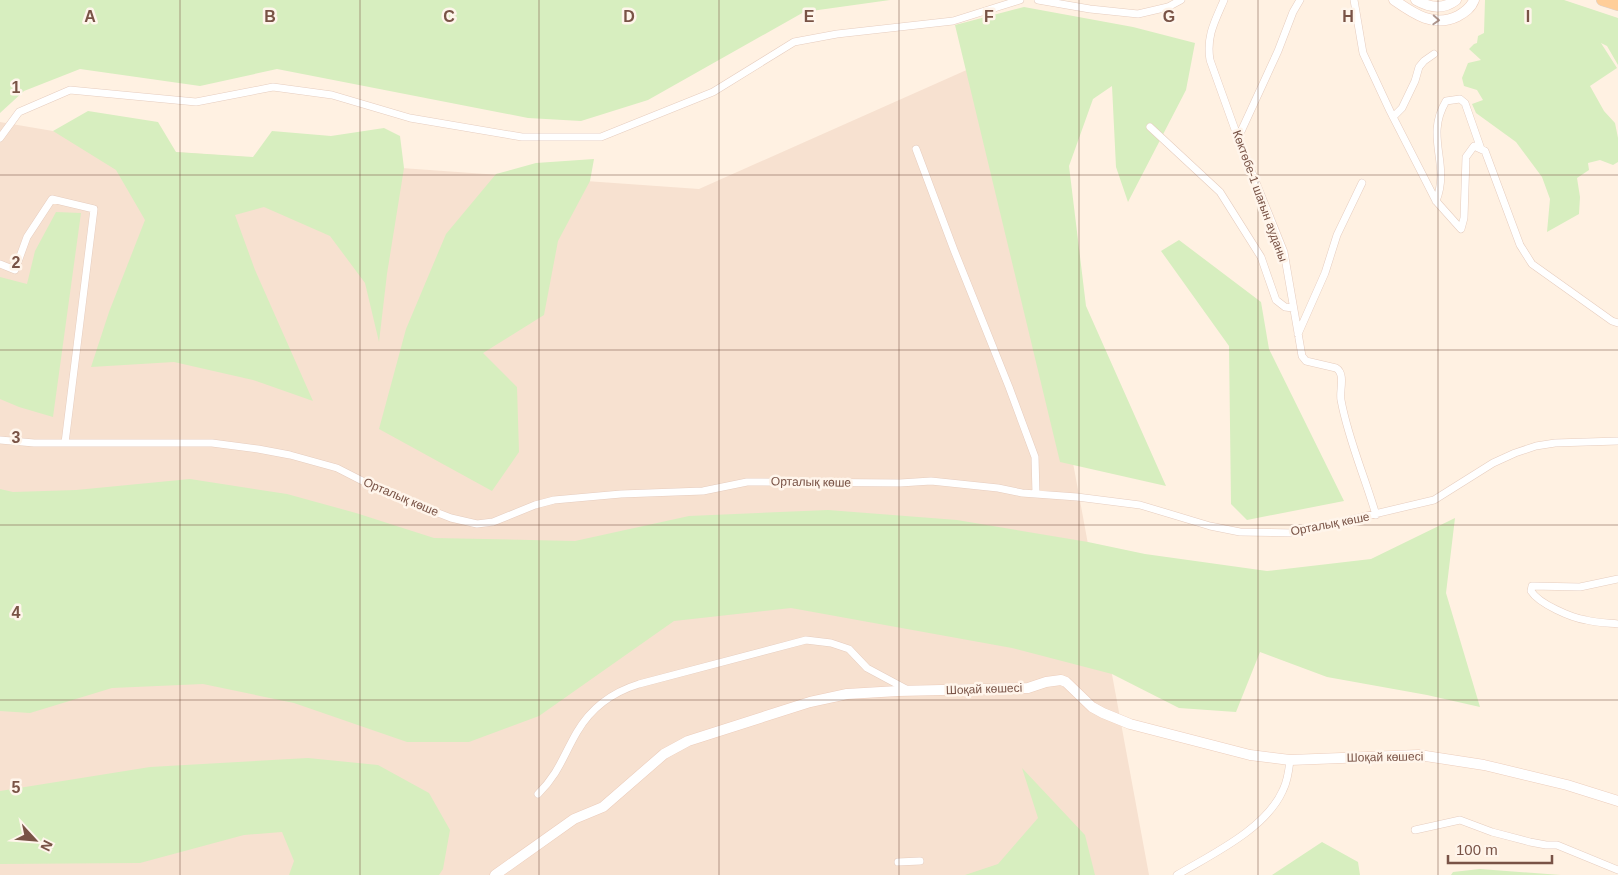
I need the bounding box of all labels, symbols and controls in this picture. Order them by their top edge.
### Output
text: A [84,8,96,25]
text: B [264,8,276,25]
text: C [443,8,455,25]
text: D [623,8,635,25]
text: E [804,8,815,25]
text: F [984,8,994,25]
text: G [1163,8,1175,25]
text: H [1342,8,1354,25]
text: I [1526,8,1530,25]
one-way arrow [1432,15,1440,26]
text: 1 [12,79,21,96]
street label: Көктөбе-1 шағын ауданы [1230,128,1290,264]
text: 2 [12,254,21,271]
text: 3 [12,429,21,446]
street label: Орталық көше [771,474,852,490]
street label: Орталық көше [361,475,441,519]
street label: Орталық көше [1289,509,1371,539]
text: 4 [12,604,21,621]
street label: Шоқай көшесі [946,681,1022,697]
street label: Шоқай көшесі [1347,749,1423,765]
text: 5 [12,779,21,796]
north arrow [10,815,60,865]
scale bar [1448,832,1552,864]
text: N [37,838,56,854]
text: 100 m [1456,841,1498,858]

